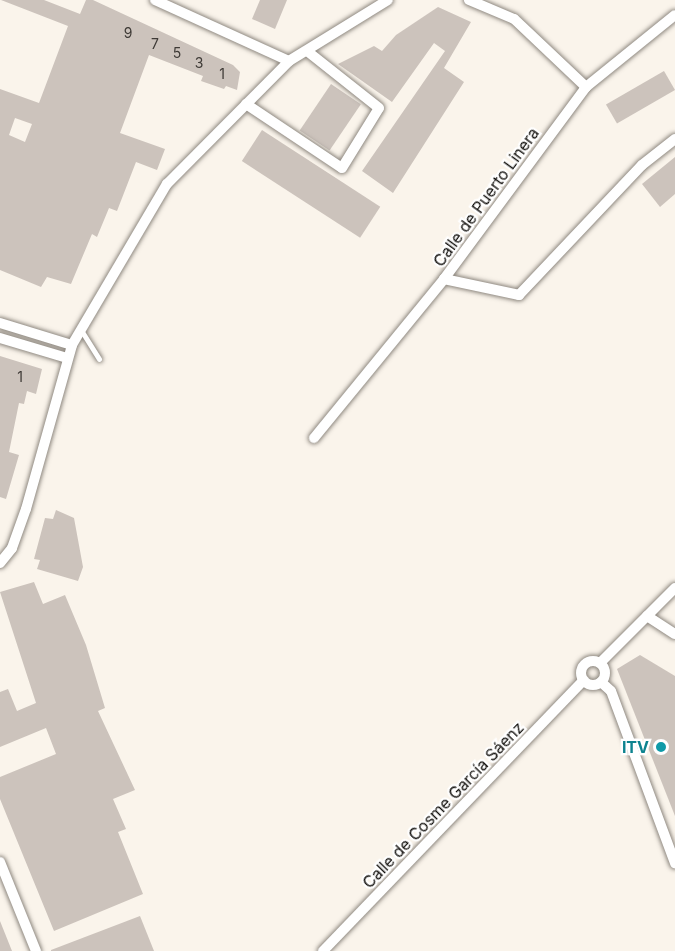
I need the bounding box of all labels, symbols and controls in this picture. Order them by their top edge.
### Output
house number: 9 [124,25,132,41]
house number: 7 [151,36,159,52]
house number: 5 [173,45,181,61]
house number: 3 [195,55,203,71]
house number: 1 [219,66,225,82]
street label: Calle de Puerto Linera [429,124,543,270]
house number: 1 [17,369,23,385]
street label: Calle de Cosme García Sáenz [358,718,528,892]
place label: ITV [622,737,649,757]
marker: ITV [654,740,668,754]

